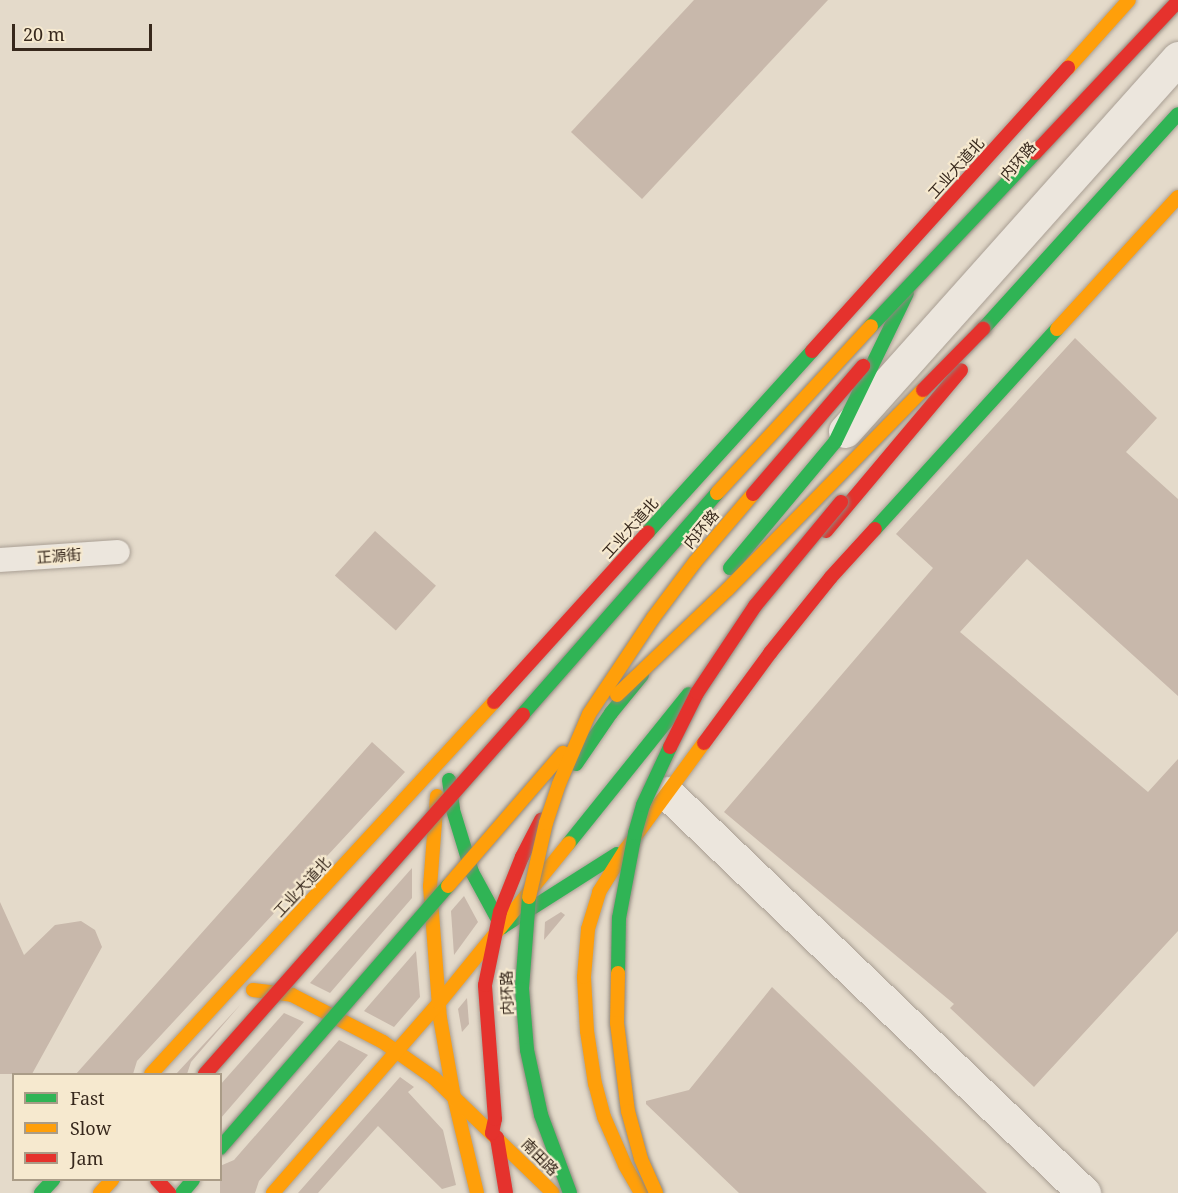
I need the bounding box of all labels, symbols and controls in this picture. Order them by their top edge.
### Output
scale bar [15,12,154,50]
text: 20 m [23,22,65,46]
street label: 工业大道北 [924,134,988,202]
street label: 内环路 [996,138,1040,184]
street label: 工业大道北 [598,494,662,562]
street label: 内环路 [680,506,722,552]
street label: 正源街 [36,545,82,567]
street label: 工业大道北 [270,853,334,921]
street label: 内环路 [497,970,517,1016]
legend [12,1073,222,1181]
text: Fast [70,1086,105,1110]
text: Slow [70,1116,111,1140]
street label: 南田路 [518,1135,562,1179]
text: Jam [70,1146,104,1170]

